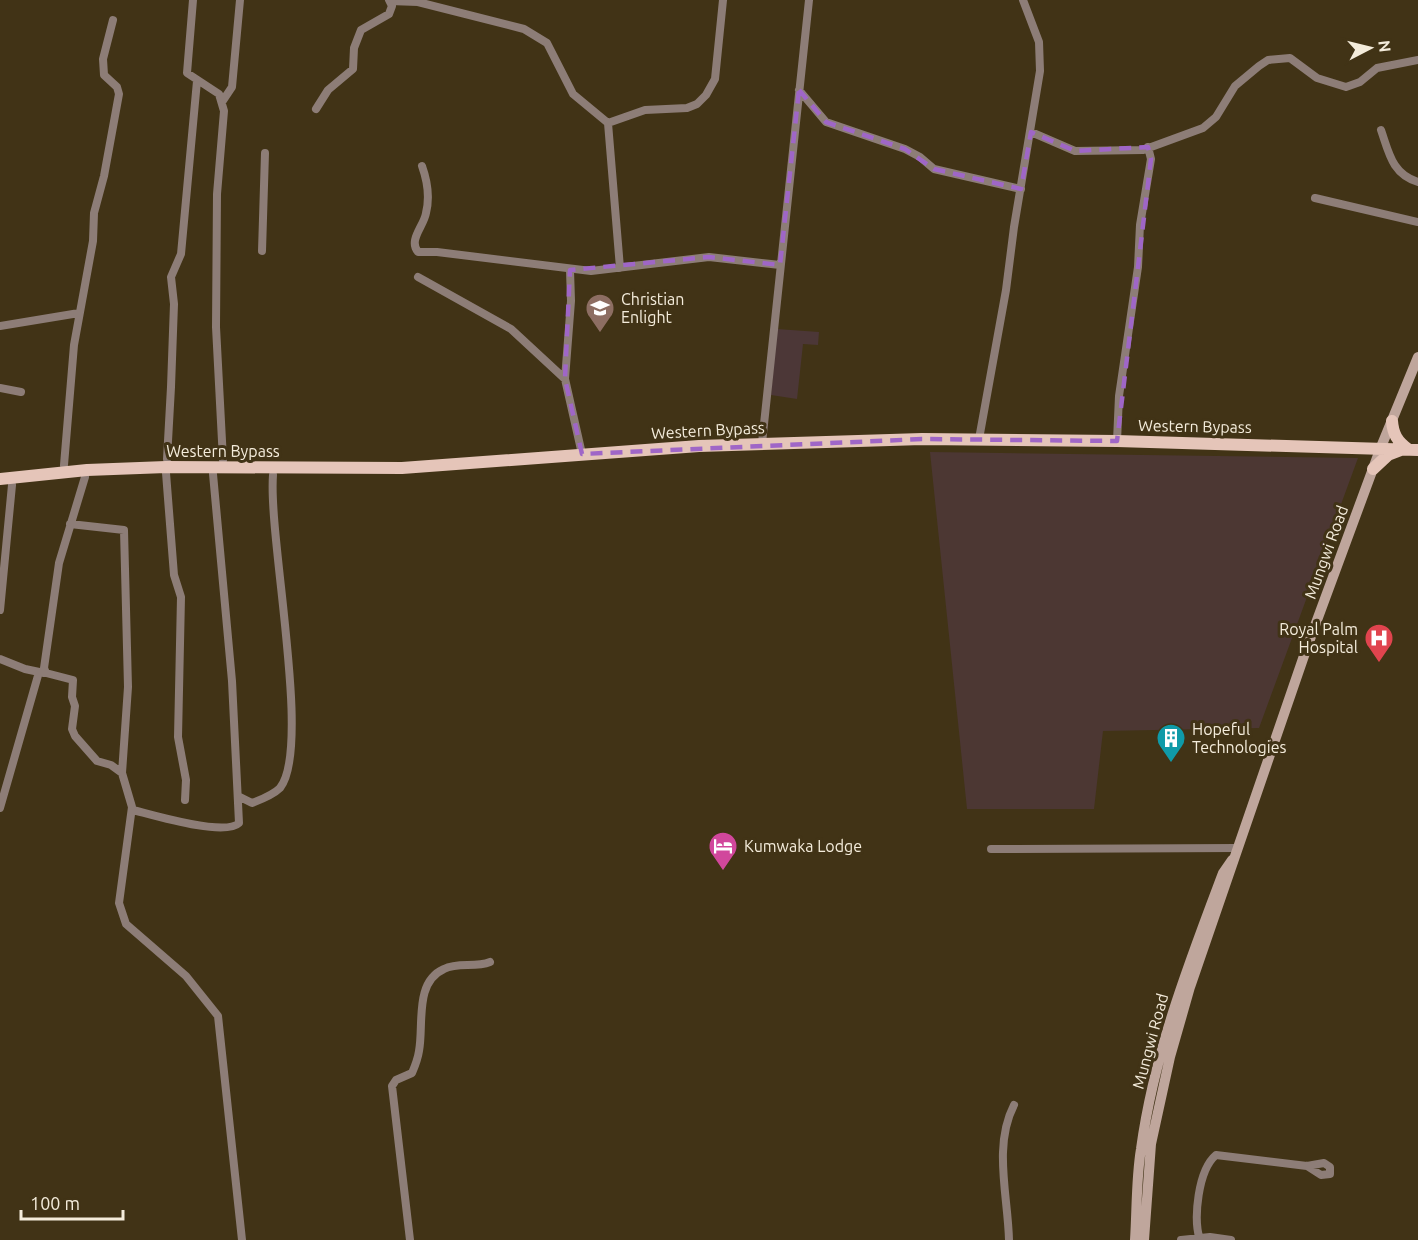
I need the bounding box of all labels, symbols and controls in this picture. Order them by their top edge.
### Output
north arrow [1340,18,1400,78]
text: N [1375,39,1395,53]
place label: Christian Enlight [621,290,684,326]
school or university icon: Christian Enlight [584,292,616,334]
street label: Western Bypass [1138,416,1252,436]
street label: Western Bypass [651,418,765,442]
street label: Western Bypass [166,442,280,460]
street label: Mungwi Road [1301,503,1351,601]
place label: Royal Palm Hospital [1279,620,1358,656]
hospital icon: Royal Palm Hospital [1363,622,1395,664]
place label: Hopeful Technologies [1192,720,1287,756]
building icon: Hopeful Technologies [1155,722,1187,764]
hotel icon: Kumwaka Lodge [707,830,739,872]
place label: Kumwaka Lodge [744,837,862,855]
street label: Mungwi Road [1129,991,1171,1091]
scale bar [21,1183,123,1221]
text: 100 m [30,1193,80,1213]

